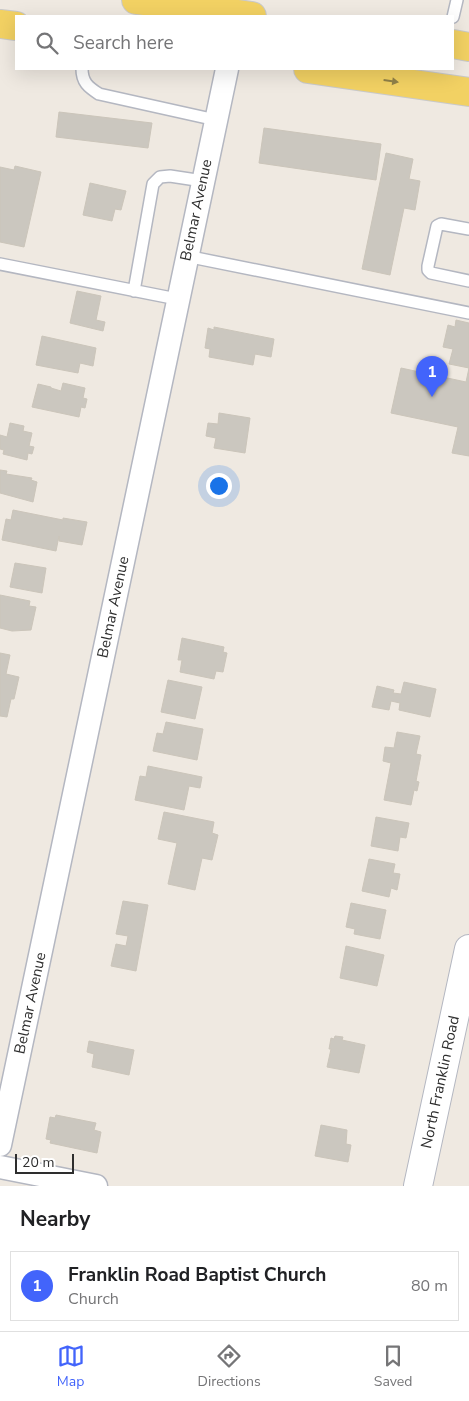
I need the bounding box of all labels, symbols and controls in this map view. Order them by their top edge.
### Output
search box [15,15,454,70]
icon: search [33,29,61,57]
text: Search here [73,30,174,56]
one-way arrow [383,77,399,85]
street label: Belmar Avenue [175,157,217,263]
pin: 1 [416,356,448,397]
your location [206,473,232,499]
street label: Belmar Avenue [92,554,134,660]
street label: Belmar Avenue [9,950,51,1056]
street label: North Franklin Road [416,1014,464,1150]
scale bar [15,1151,74,1174]
text: 20 m [22,1153,54,1172]
text: Nearby [20,1205,90,1233]
text: Franklin Road Baptist Church [68,1262,326,1288]
text: 1 [32,1275,42,1297]
text: 80 m [411,1275,448,1297]
text: Church [68,1288,119,1310]
tab: Map [57,1342,85,1391]
tab: Directions [198,1342,261,1391]
tab: Saved [374,1342,412,1391]

